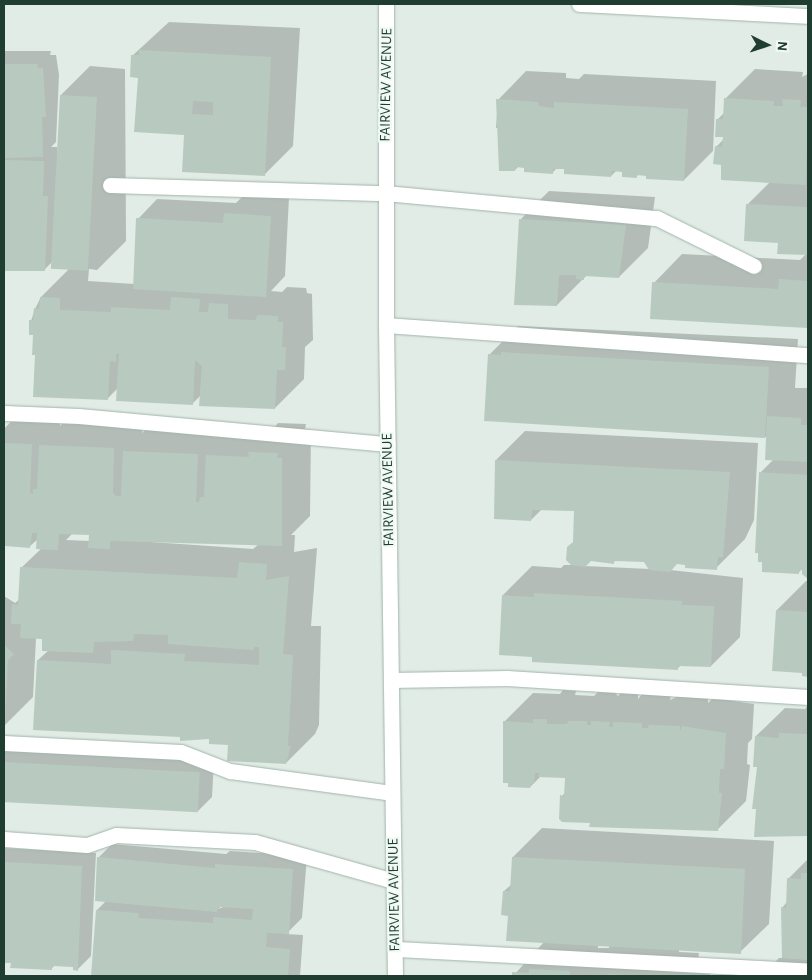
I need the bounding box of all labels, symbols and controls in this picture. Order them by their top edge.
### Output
north arrow [742,20,792,70]
street label: FAIRVIEW AVENUE [376,28,396,142]
text: N [775,41,789,51]
street label: FAIRVIEW AVENUE [378,433,398,547]
street label: FAIRVIEW AVENUE [384,838,404,952]

